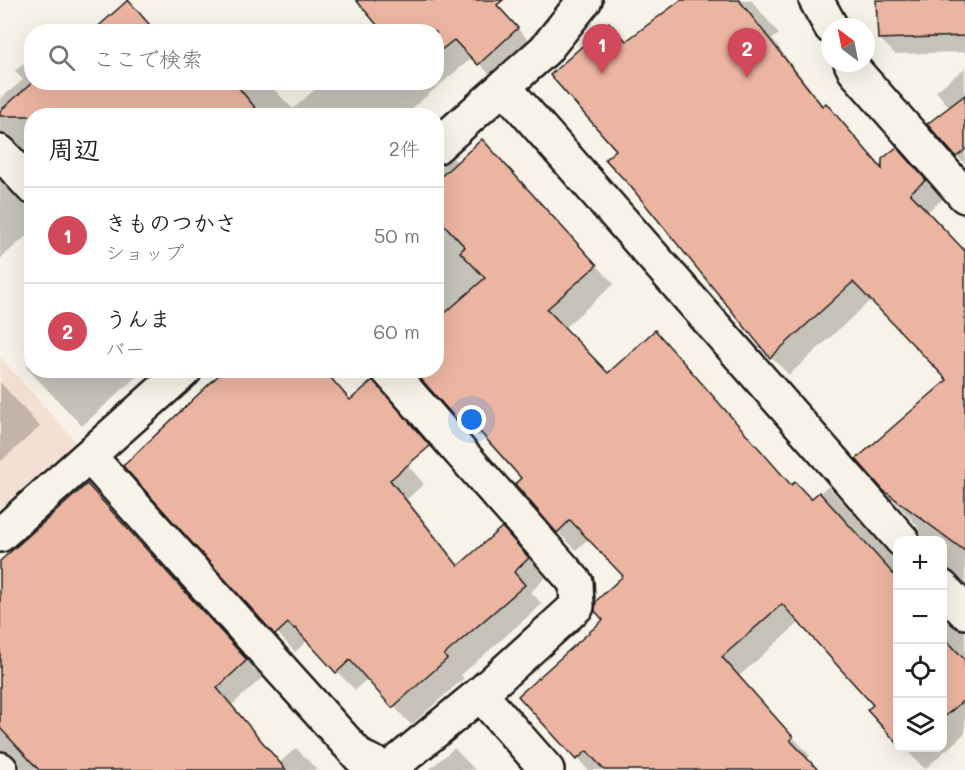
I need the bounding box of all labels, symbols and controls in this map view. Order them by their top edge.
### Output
north arrow [821,18,875,72]
search box [24,24,444,90]
pin: 1 [582,25,622,74]
pin: 2 [728,28,766,78]
icon: search [45,41,78,74]
text: ここで検索 [93,44,203,73]
text: 周辺 [48,132,100,166]
text: 2件 [389,135,420,161]
text: きものつかさ [105,208,237,237]
text: 1 [63,222,72,248]
text: 50 m [374,222,420,248]
text: ショップ [105,239,184,265]
text: うんま [105,304,171,333]
text: 2 [62,318,73,344]
text: 60 m [373,318,420,344]
text: バー [105,335,145,361]
your location [457,405,486,434]
map controls [893,536,947,752]
button: + [893,536,947,590]
button: − [893,590,947,644]
button: locate [893,644,947,698]
button: layers [893,698,947,752]

